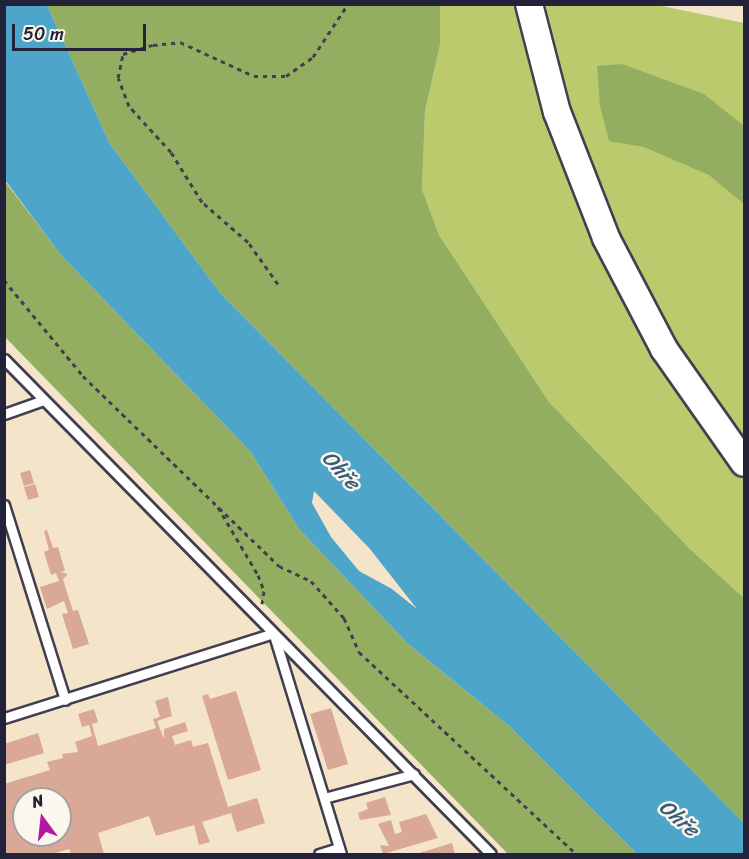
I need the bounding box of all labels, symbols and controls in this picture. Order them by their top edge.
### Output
scale bar [15,12,148,50]
text: 50 m [23,18,64,50]
water label: Ohře [317,445,365,495]
text: N [29,786,47,817]
north arrow [12,787,72,847]
water label: Ohře [654,794,704,842]

